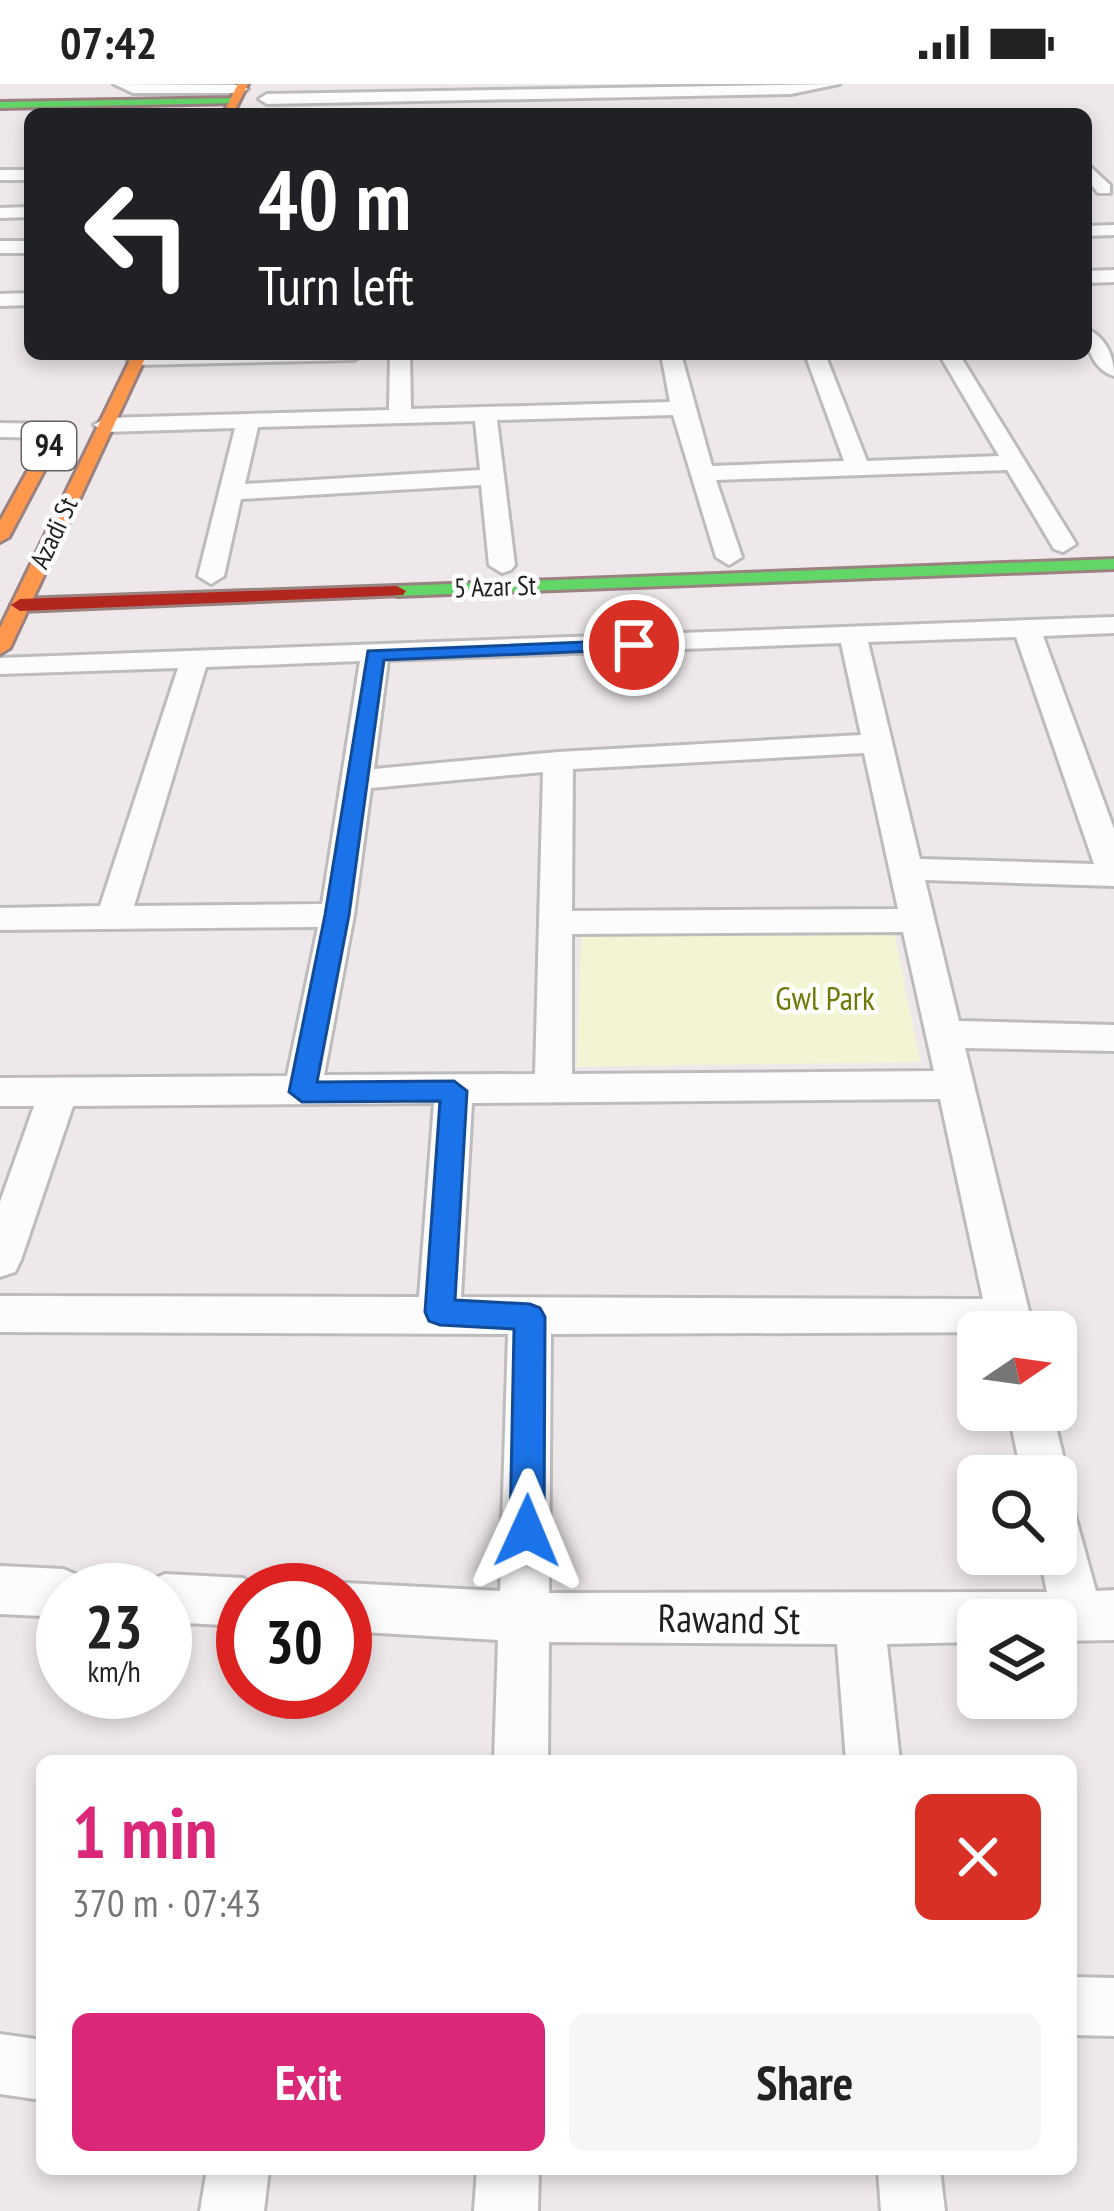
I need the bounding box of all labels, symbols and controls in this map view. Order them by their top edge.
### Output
text: 07:42 [60,13,157,71]
text: 40 m [258,144,411,253]
icon: left [60,156,216,312]
text: Turn left [258,250,414,320]
road number: 94 [22,422,76,470]
street label: Azadi St [22,491,85,574]
street label: 5 Azar St [453,568,537,604]
pin [583,594,685,696]
icon: arrive [601,612,667,678]
park label: Gwl Park [775,976,875,1019]
north arrow [957,1311,1077,1431]
map controls [957,1311,1077,1719]
button: search [957,1455,1077,1575]
position arrow [464,1468,590,1594]
speed limit sign: 30 [216,1563,372,1719]
text: 23 [85,1587,143,1665]
street label: Rawand St [657,1592,801,1645]
button: layers [957,1599,1077,1719]
text: km/h [87,1651,141,1690]
text: 1 min [72,1785,217,1878]
button: close [915,1794,1041,1920]
text: 370 m · 07:43 [72,1877,261,1928]
button: Exit [72,2013,545,2151]
button: Share [569,2013,1041,2151]

